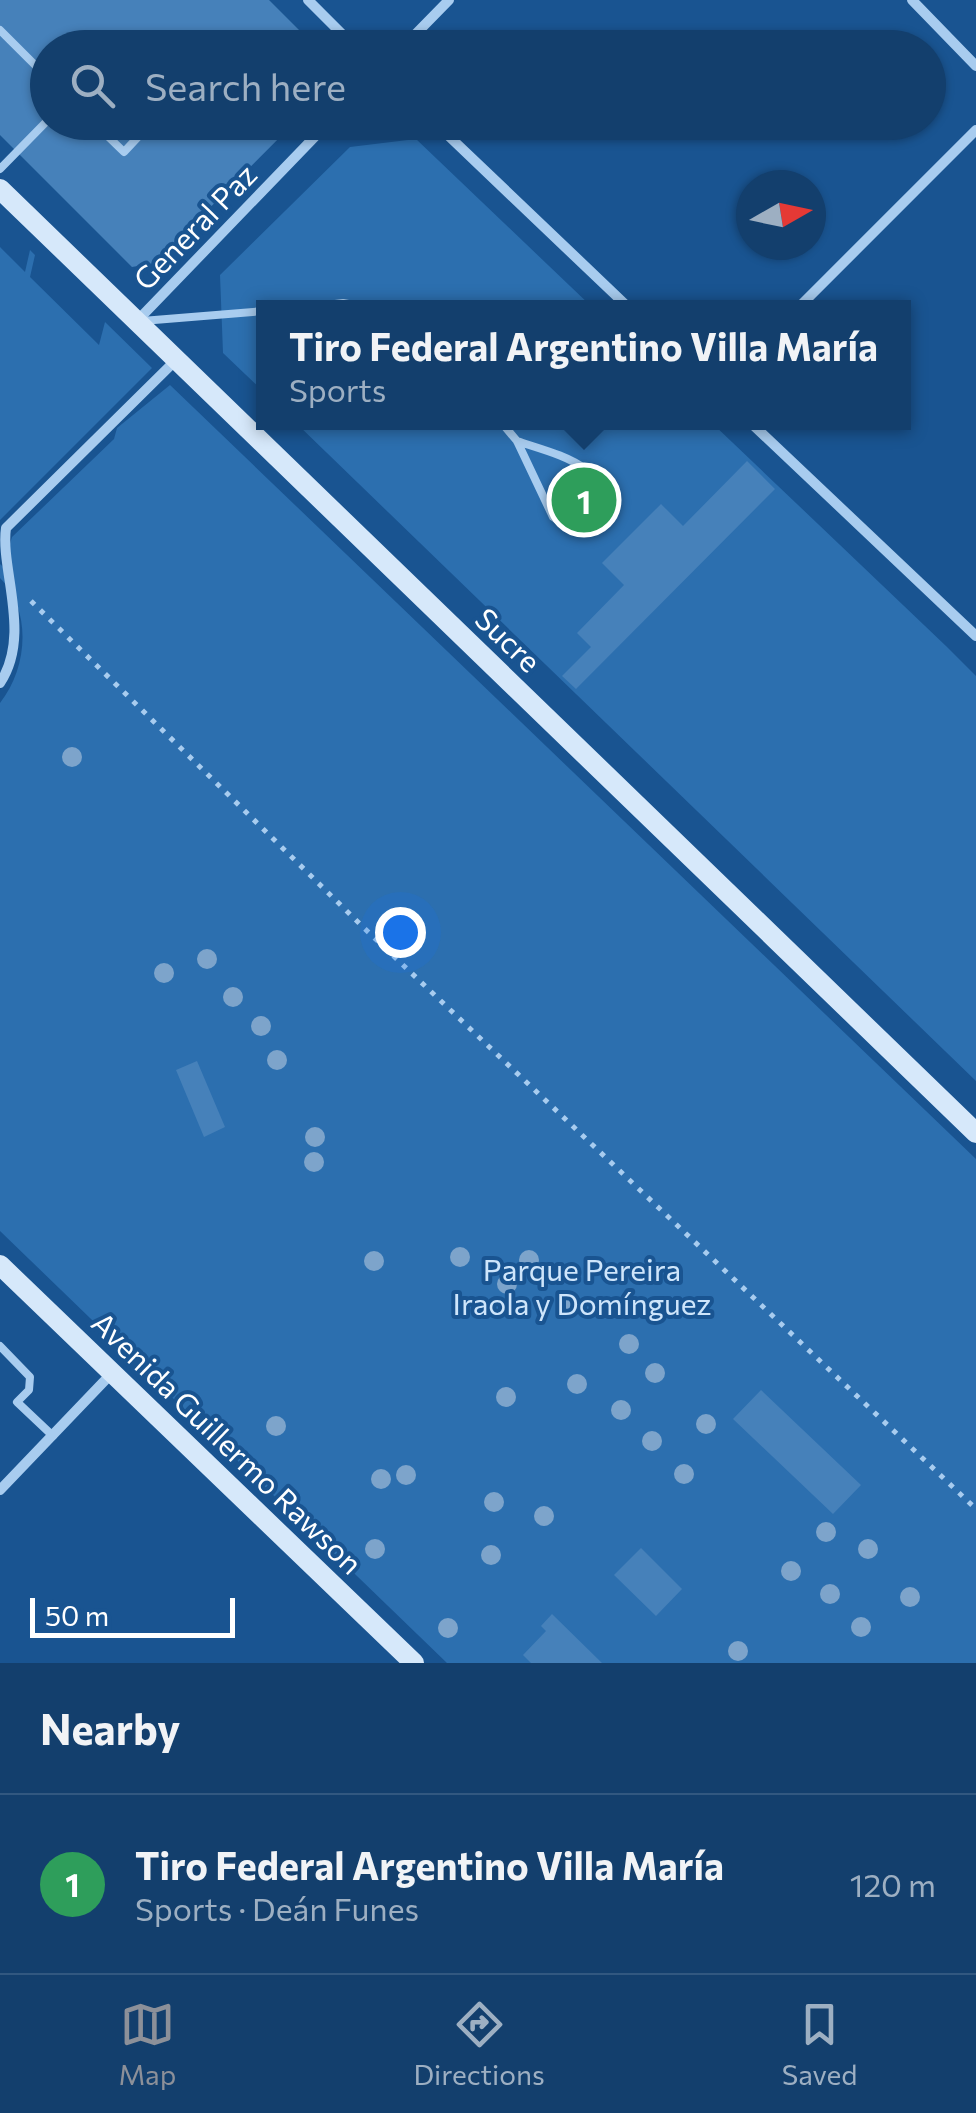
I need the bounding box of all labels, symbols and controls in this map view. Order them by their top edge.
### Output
search box [30,30,946,140]
icon: search [65,58,120,113]
text: Search here [145,62,346,109]
street label: General Paz [125,155,263,297]
north arrow [736,170,826,260]
popup [256,300,911,430]
text: Tiro Federal Argentino Villa María [289,322,878,369]
text: Sports [289,369,386,409]
pin: 1 [552,462,616,538]
street label: Sucre [469,599,549,679]
your location [375,907,426,958]
park label: Parque Pereira Iraola y Domínguez [453,1250,711,1321]
street label: Avenida Guillermo Rawson [85,1303,371,1581]
scale bar [30,1593,235,1638]
text: 50 m [45,1598,109,1632]
text: Nearby [40,1702,180,1754]
text: Tiro Federal Argentino Villa María [135,1841,724,1888]
text: 1 [65,1864,80,1904]
text: 120 m [850,1864,936,1904]
text: Sports · Deán Funes [135,1888,419,1928]
tab: Map [119,1997,176,2091]
tab: Directions [413,1997,545,2091]
tab: Saved [782,1997,857,2091]

